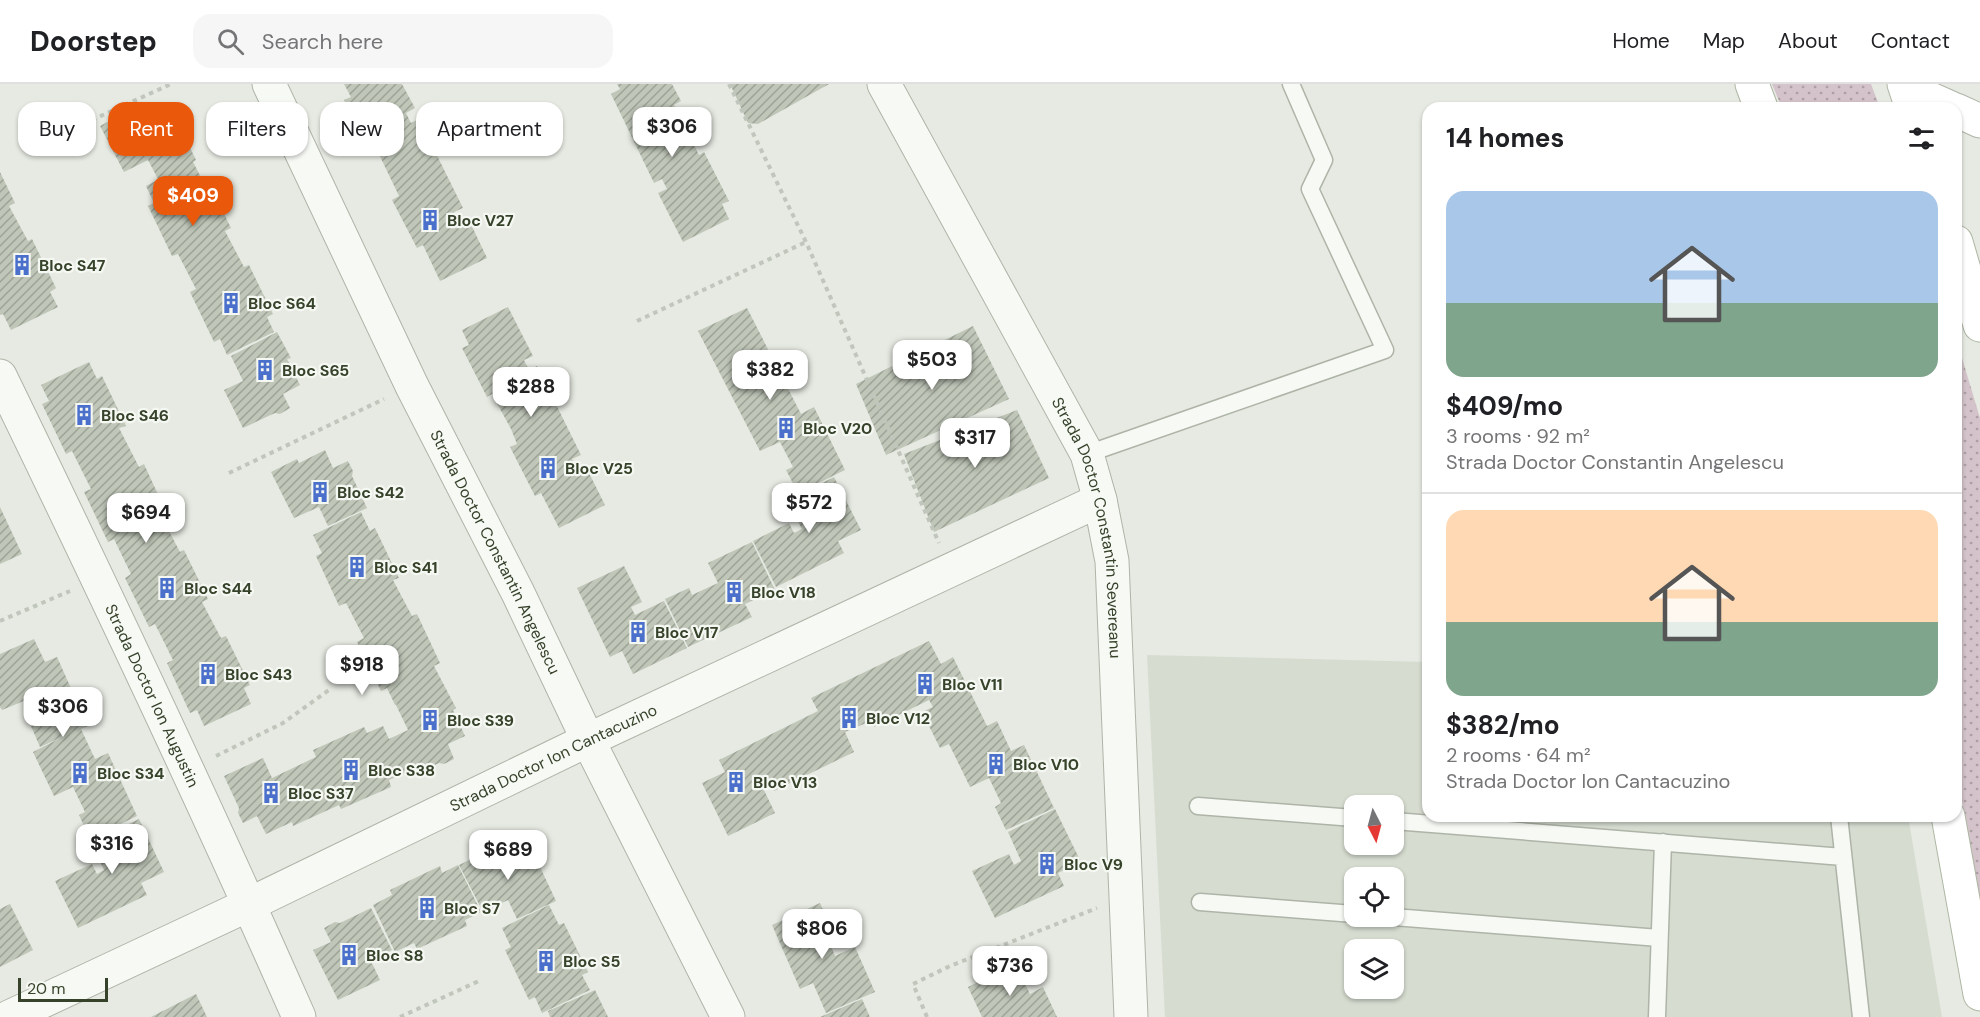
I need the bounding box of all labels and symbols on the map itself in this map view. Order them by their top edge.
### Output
pin: $306 [636,107,708,158]
pin: $409 [157,176,229,227]
building icon: Bloc V27 [418,208,442,232]
place label: Bloc V27 [447,210,514,231]
building icon: Bloc S47 [10,253,34,277]
place label: Bloc S47 [39,255,106,276]
building icon: Bloc S64 [219,291,243,315]
place label: Bloc S64 [248,293,316,314]
pin: $503 [896,340,968,391]
pin: $382 [734,350,806,401]
building icon: Bloc S65 [253,358,277,382]
place label: Bloc S65 [282,360,349,381]
pin: $288 [495,367,567,418]
street label: Strada Doctor Constantin Severeanu [1047,393,1127,659]
building icon: Bloc S46 [72,403,96,427]
place label: Bloc S46 [101,405,169,426]
building icon: Bloc V20 [774,416,798,440]
place label: Bloc V20 [803,418,872,439]
pin: $317 [939,418,1011,469]
street label: Strada Doctor Constantin Angelescu [426,426,566,678]
building icon: Bloc V25 [536,456,560,480]
place label: Bloc V25 [565,458,633,479]
building icon: Bloc S42 [308,480,332,504]
place label: Bloc S42 [337,482,404,503]
pin: $572 [773,483,845,534]
pin: $694 [110,493,182,544]
building icon: Bloc S41 [345,555,369,579]
place label: Bloc S41 [374,557,438,578]
building icon: Bloc S44 [155,576,179,600]
place label: Bloc S44 [184,578,252,599]
building icon: Bloc V18 [722,580,746,604]
place label: Bloc V18 [751,582,816,603]
street label: Strada Doctor Ion Augustin [101,600,204,790]
building icon: Bloc V17 [626,620,650,644]
place label: Bloc V17 [655,622,719,643]
pin: $918 [326,645,398,696]
building icon: Bloc S43 [196,662,220,686]
place label: Bloc S43 [225,664,292,685]
building icon: Bloc V11 [913,672,937,696]
place label: Bloc V11 [942,674,1003,695]
pin: $306 [27,687,99,738]
street label: Strada Doctor Ion Cantacuzino [446,699,660,816]
building icon: Bloc V12 [837,706,861,730]
building icon: Bloc S39 [418,708,442,732]
place label: Bloc V12 [866,708,930,729]
place label: Bloc S39 [447,710,514,731]
building icon: Bloc V10 [984,752,1008,776]
place label: Bloc V10 [1013,754,1079,775]
building icon: Bloc S38 [339,758,363,782]
place label: Bloc S38 [368,760,435,781]
building icon: Bloc S34 [68,761,92,785]
place label: Bloc S34 [97,763,164,784]
building icon: Bloc V13 [724,770,748,794]
place label: Bloc V13 [753,772,817,793]
building icon: Bloc S37 [259,781,283,805]
place label: Bloc S37 [288,783,354,804]
north arrow [1344,795,1404,855]
pin: $316 [76,824,148,875]
pin: $689 [472,830,544,881]
building icon: Bloc V9 [1035,852,1059,876]
place label: Bloc V9 [1064,854,1123,875]
building icon: Bloc S7 [415,896,439,920]
place label: Bloc S7 [444,898,500,919]
pin: $806 [786,909,858,960]
building icon: Bloc S8 [337,943,361,967]
place label: Bloc S8 [366,945,424,966]
pin: $736 [974,946,1046,997]
building icon: Bloc S5 [534,949,558,973]
place label: Bloc S5 [563,951,620,972]
scale bar [18,975,108,1002]

